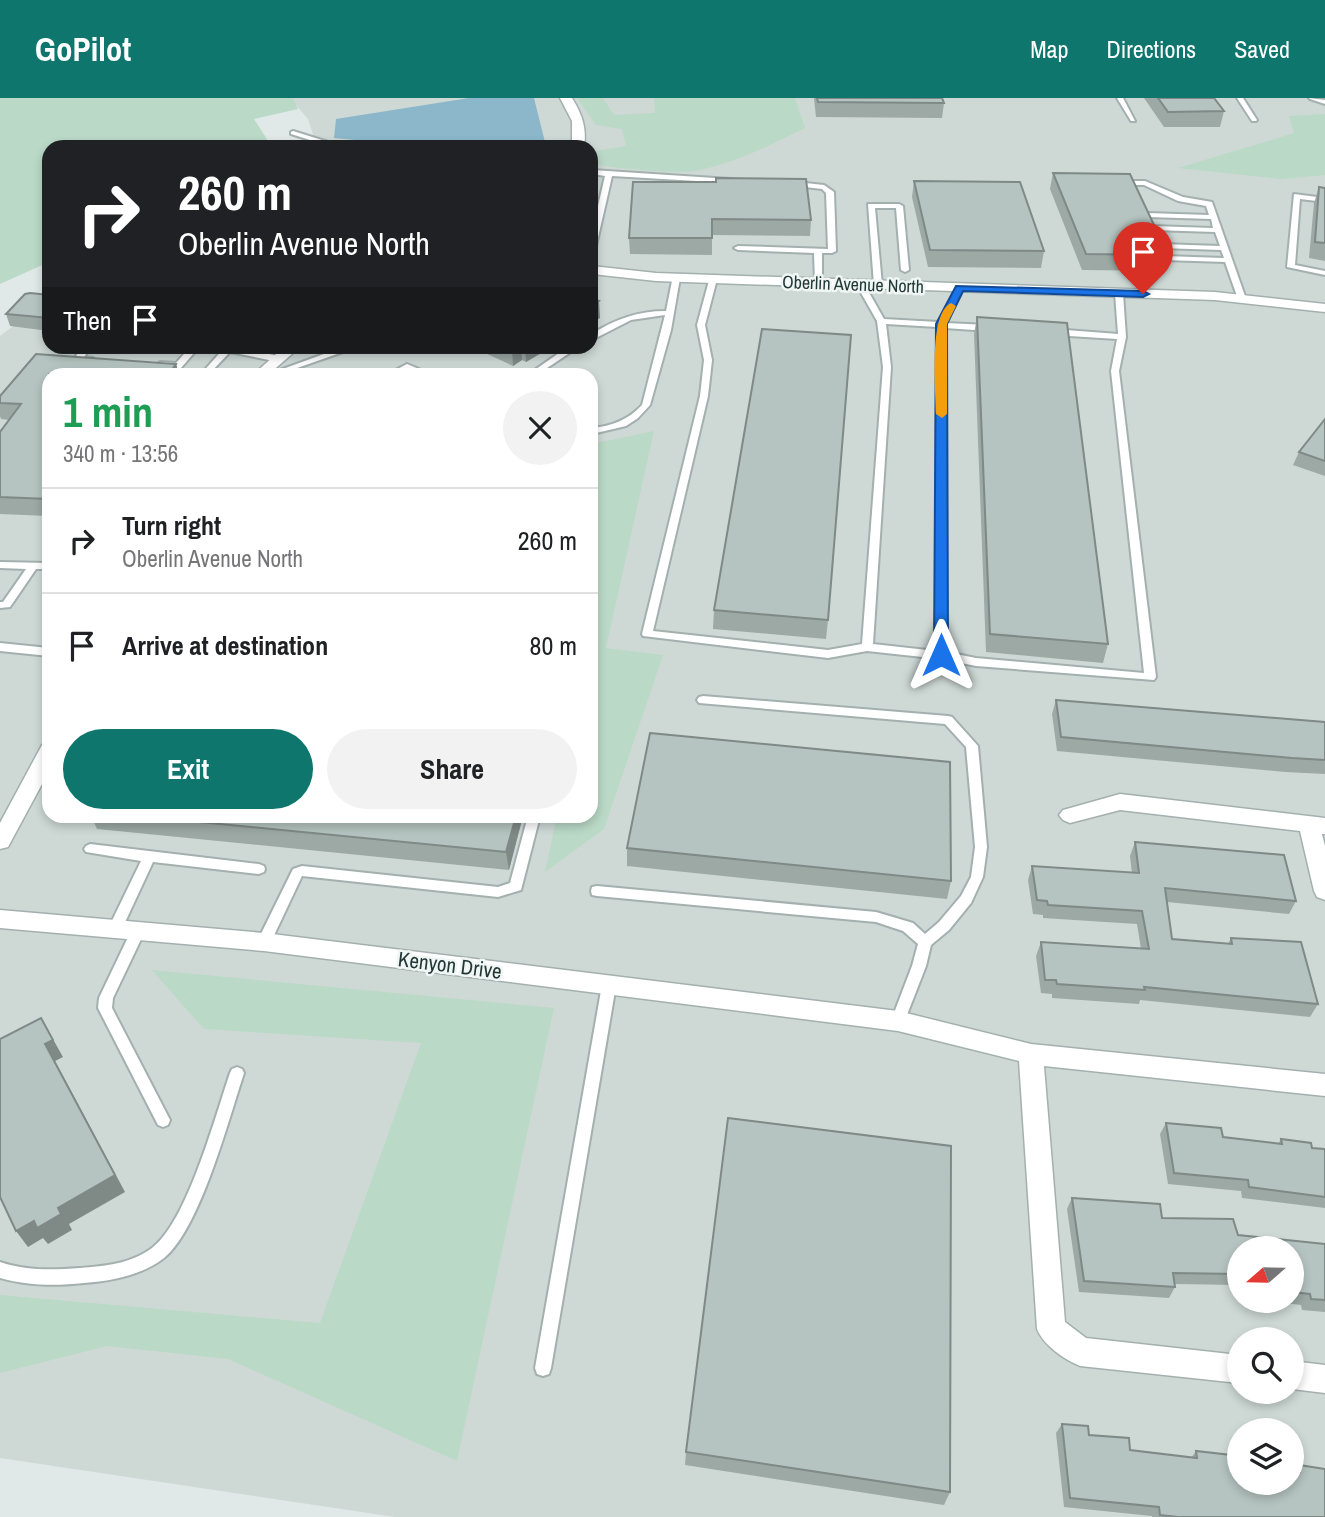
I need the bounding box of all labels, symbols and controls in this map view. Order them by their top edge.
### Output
text: GoPilot [35,27,131,71]
text: Map [1030,33,1068,65]
text: Directions [1106,33,1196,65]
text: Saved [1234,33,1290,65]
text: 260 m [178,159,292,225]
icon: right [63,168,154,259]
text: Oberlin Avenue North [178,222,430,265]
pin [1113,222,1173,294]
icon: arrive [1124,233,1162,271]
street label: Oberlin Avenue North [782,269,924,299]
icon: arrive [126,301,164,339]
text: Then [63,303,112,338]
text: 1 min [63,384,153,440]
button: close [503,391,577,465]
text: 340 m · 13:56 [63,438,178,469]
text: Turn right [122,508,221,543]
icon: right [63,522,101,560]
text: 260 m [518,523,577,558]
text: Oberlin Avenue North [122,543,303,574]
position arrow [904,618,978,692]
icon: arrive [63,627,101,665]
text: Arrive at destination [122,628,328,663]
text: 80 m [530,628,577,663]
button: Exit [63,729,313,809]
button: Share [327,729,577,809]
street label: Kenyon Drive [396,944,504,986]
north arrow [1227,1236,1304,1312]
map controls [1227,1236,1304,1495]
button: search [1227,1327,1304,1404]
button: layers [1227,1418,1304,1495]

